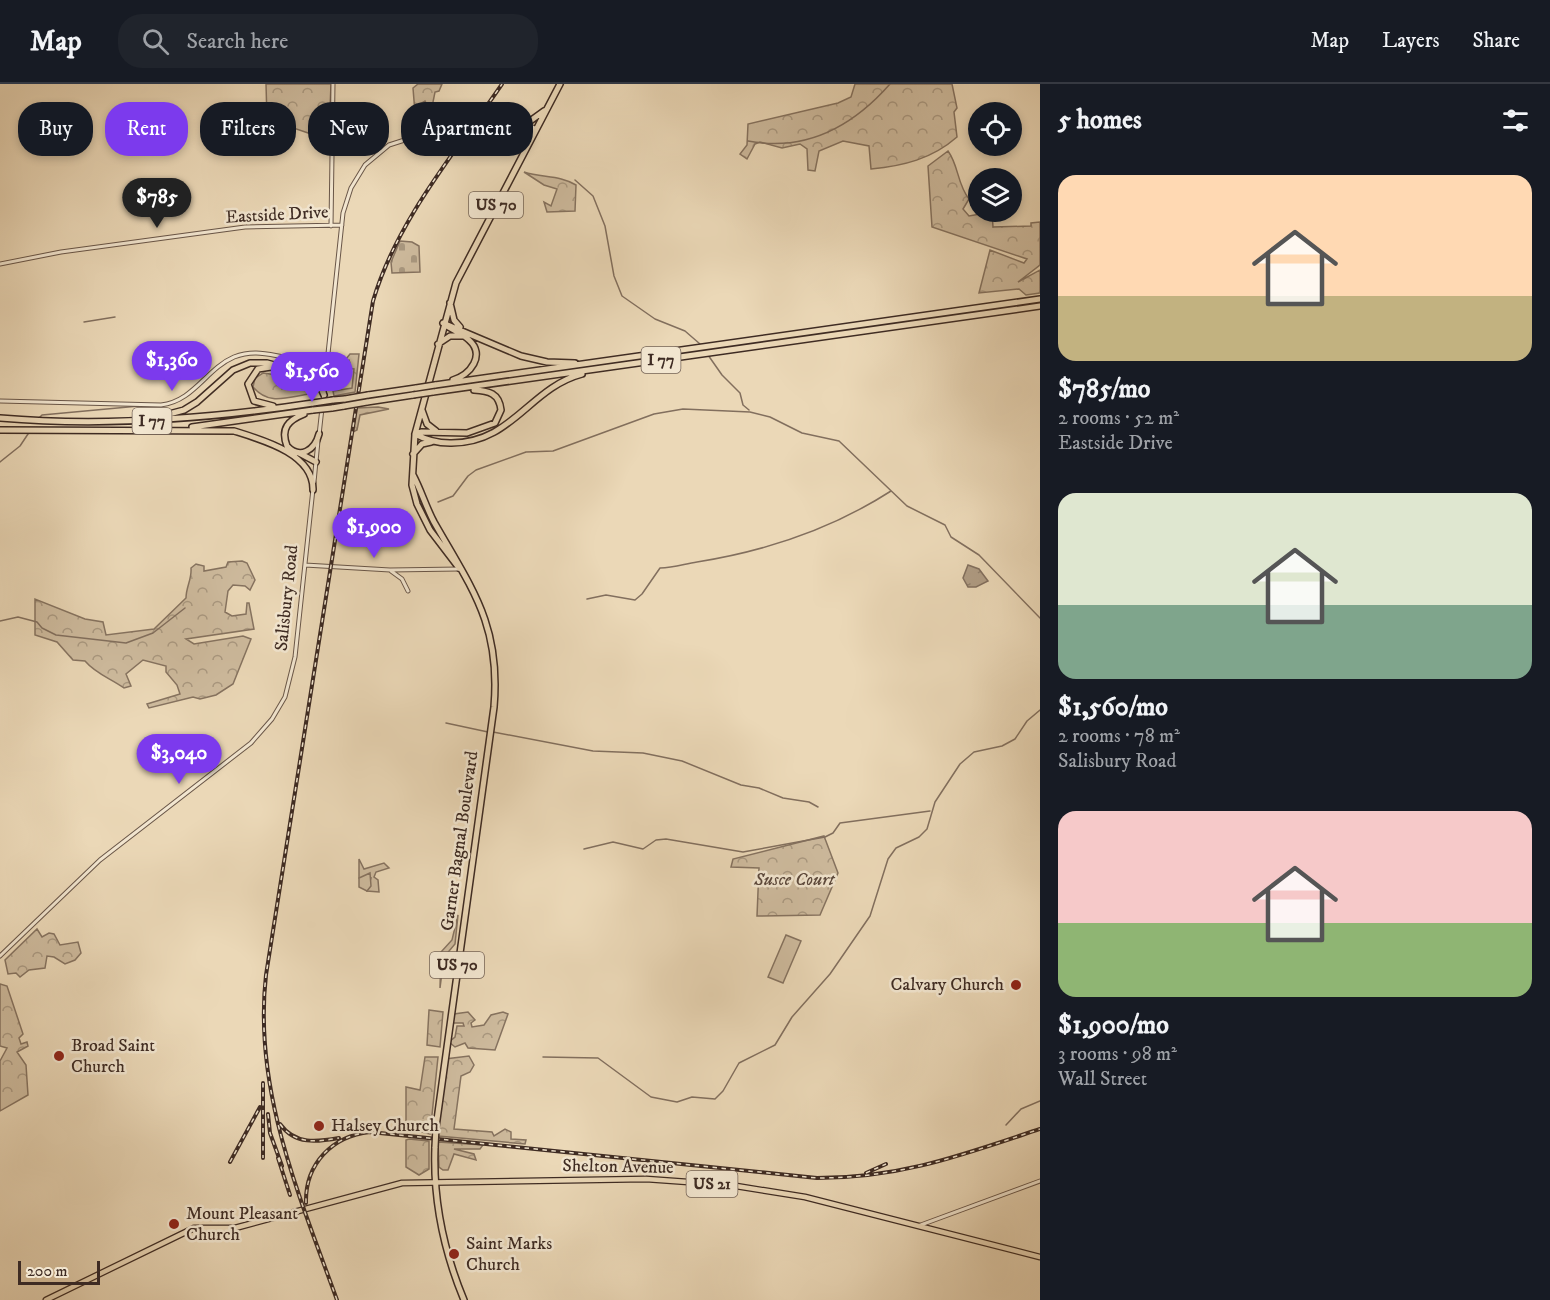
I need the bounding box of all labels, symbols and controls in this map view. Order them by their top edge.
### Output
search box [118,14,538,68]
text: Map [30,24,82,59]
icon: search [139,25,172,58]
text: Search here [187,28,288,55]
text: Map [1310,28,1349,54]
text: Layers [1382,28,1440,54]
text: Share [1473,28,1520,54]
chip: Buy [18,102,93,156]
chip: Rent [105,102,188,156]
chip: Filters [200,102,296,156]
chip: New [308,102,389,156]
chip: Apartment [401,102,533,156]
map controls [968,102,1022,222]
button: locate [968,102,1022,156]
text: 5 homes [1058,104,1142,137]
icon: filters [1499,104,1532,137]
button: layers [968,168,1022,222]
pin: $785 [121,178,193,229]
text: $785 [136,185,178,210]
road number: US 70 [469,192,523,218]
street label: Eastside Drive [225,201,329,229]
icon: home [1241,214,1349,322]
pin: $1,360 [123,341,221,392]
road number: I 77 [642,347,680,373]
text: $1,360 [146,348,198,373]
pin: $1,560 [263,352,361,403]
text: $1,560 [285,359,339,384]
text: $785/mo [1058,373,1150,406]
text: 2 rooms · 52 m² [1058,406,1179,431]
road number: I 77 [132,408,172,434]
text: Eastside Drive [1058,431,1173,456]
pin: $1,900 [325,508,423,559]
text: $1,900 [346,515,402,540]
icon: home [1241,532,1349,640]
street label: Salisbury Road [270,544,304,652]
text: $1,560/mo [1058,691,1168,724]
text: 2 rooms · 78 m² [1058,724,1180,749]
pin: $3,040 [130,734,228,785]
text: $3,040 [151,741,207,766]
text: Salisbury Road [1058,749,1177,774]
street label: Garner Bagnal Boulevard [436,750,484,932]
icon: home [1241,850,1349,958]
park label: Susce Court [753,869,836,891]
road number: US 70 [430,952,484,978]
place label: Calvary Church [891,974,1005,996]
marker: Calvary Church [1009,978,1023,992]
text: $1,900/mo [1058,1009,1169,1042]
place label: Broad Saint Church [71,1035,155,1078]
text: 3 rooms · 98 m² [1058,1042,1177,1067]
marker: Broad Saint Church [52,1049,66,1063]
text: Wall Street [1058,1067,1147,1092]
place label: Halsey Church [331,1115,439,1137]
marker: Halsey Church [312,1119,326,1133]
street label: Shelton Avenue [562,1155,674,1179]
road number: US 21 [686,1171,738,1197]
place label: Mount Pleasant Church [186,1203,298,1246]
marker: Mount Pleasant Church [167,1217,181,1231]
place label: Saint Marks Church [466,1233,552,1276]
marker: Saint Marks Church [447,1247,461,1261]
scale bar [18,1258,100,1286]
text: 200 m [27,1261,68,1281]

